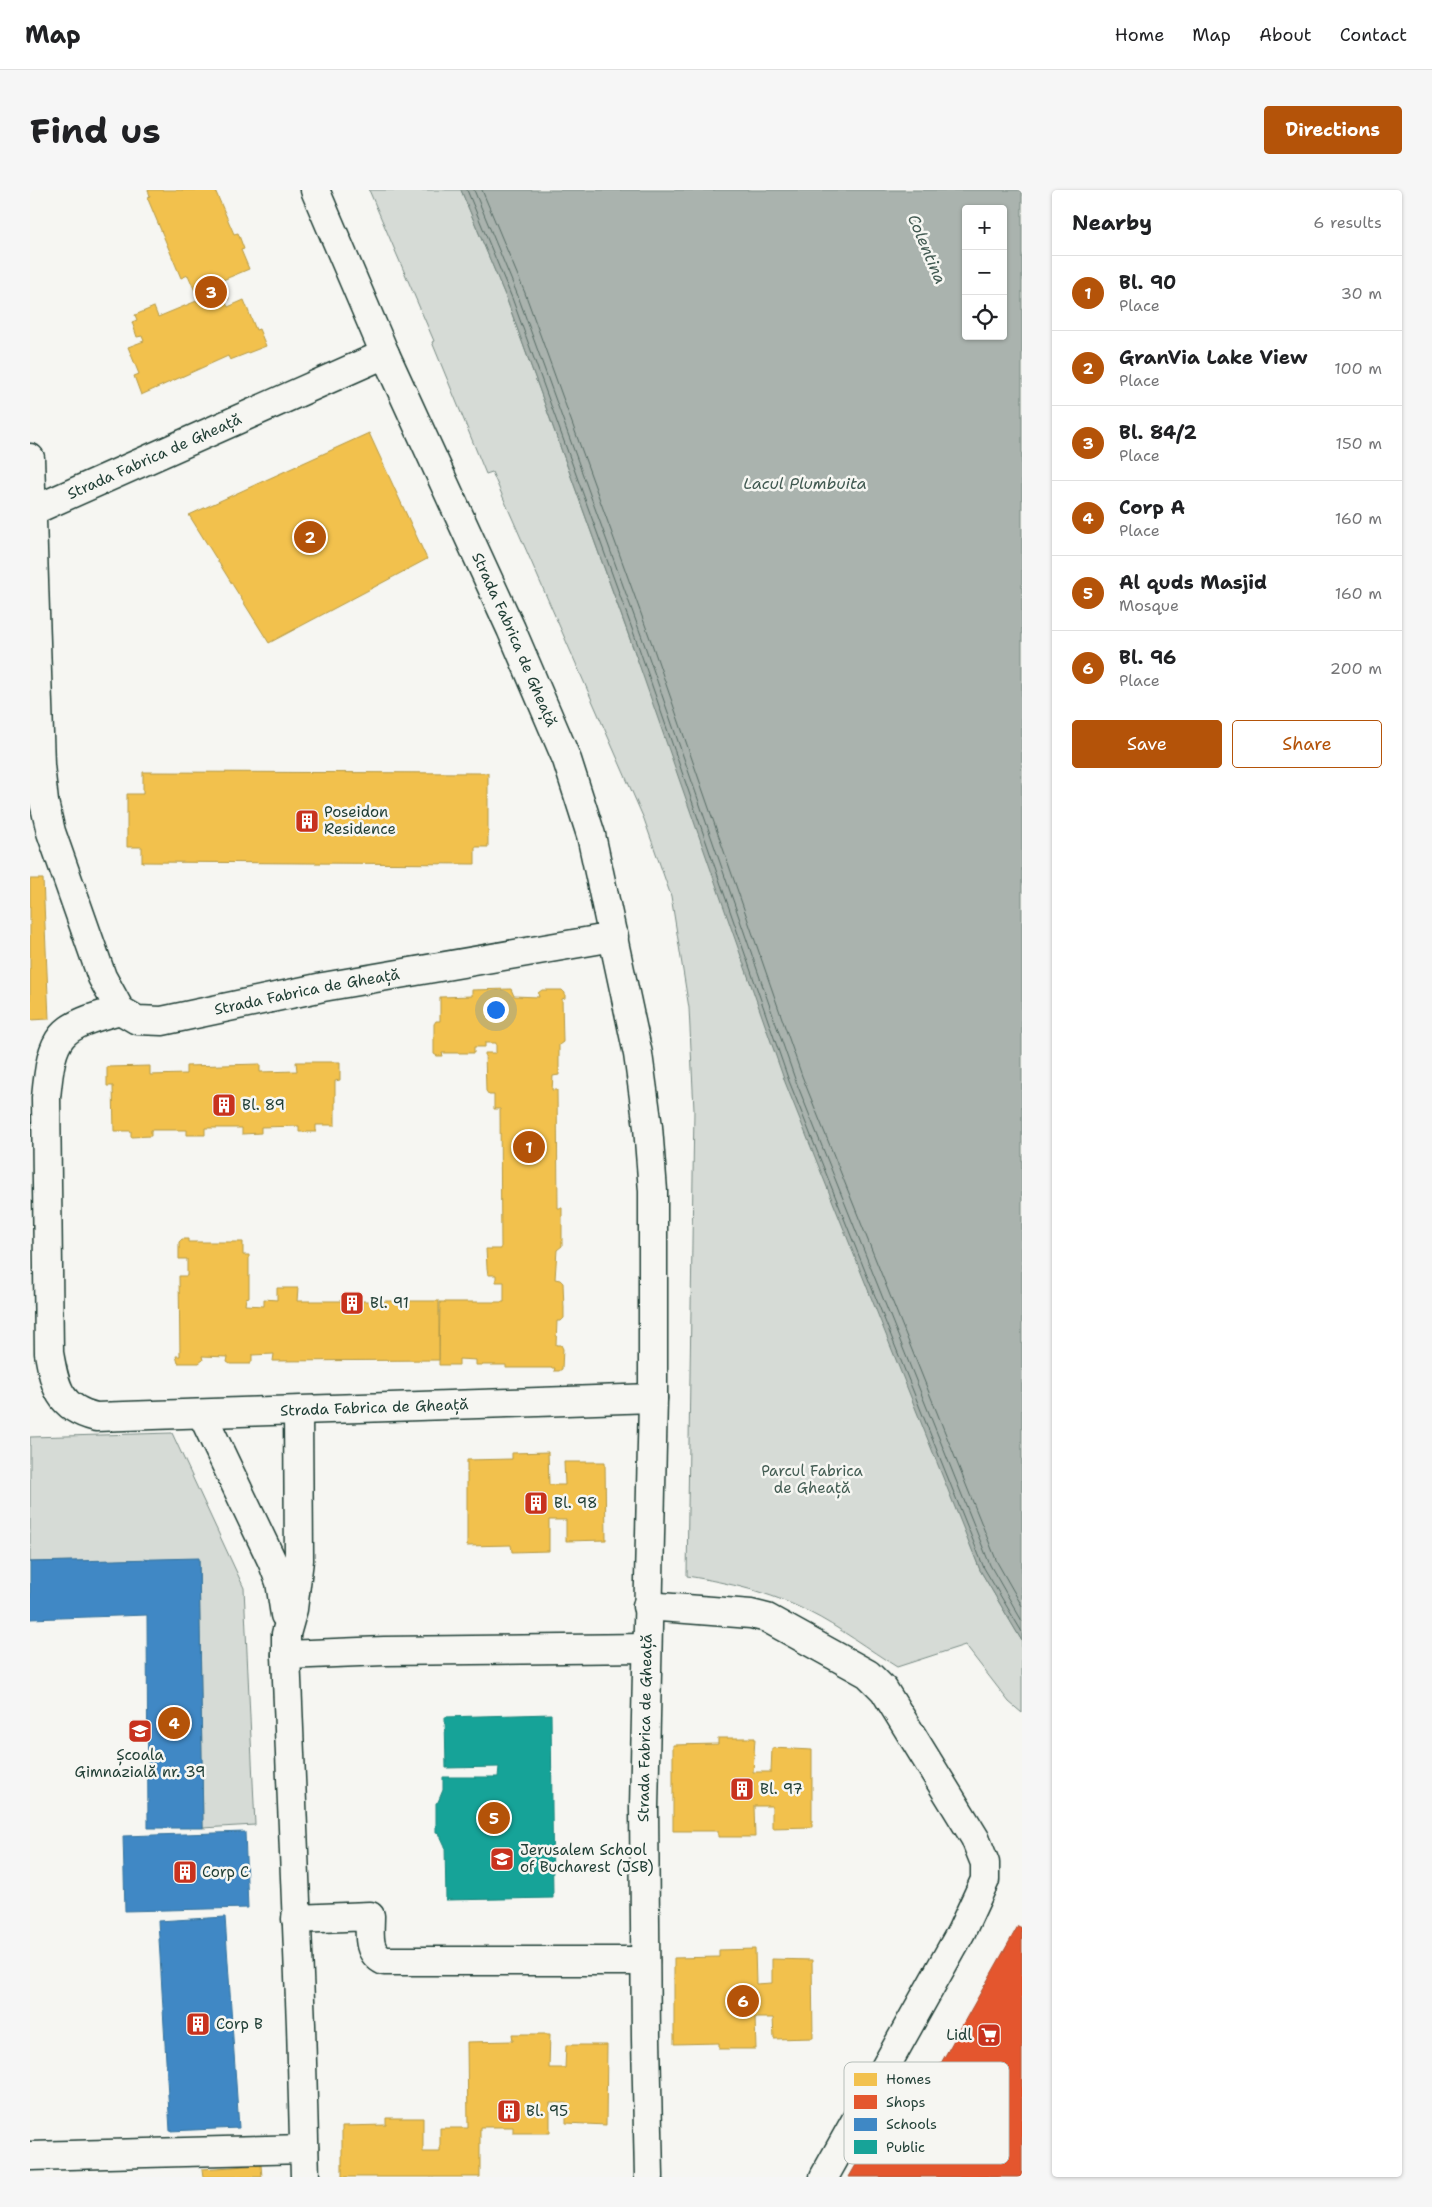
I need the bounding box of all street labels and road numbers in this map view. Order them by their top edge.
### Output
street label: Strada Fabrica de Gheață [64,409,245,504]
street label: Strada Fabrica de Gheață [467,549,562,731]
street label: Strada Fabrica de Gheață [212,964,402,1020]
street label: Strada Fabrica de Gheață [280,1394,470,1421]
street label: Strada Fabrica de Gheață [633,1633,658,1822]

